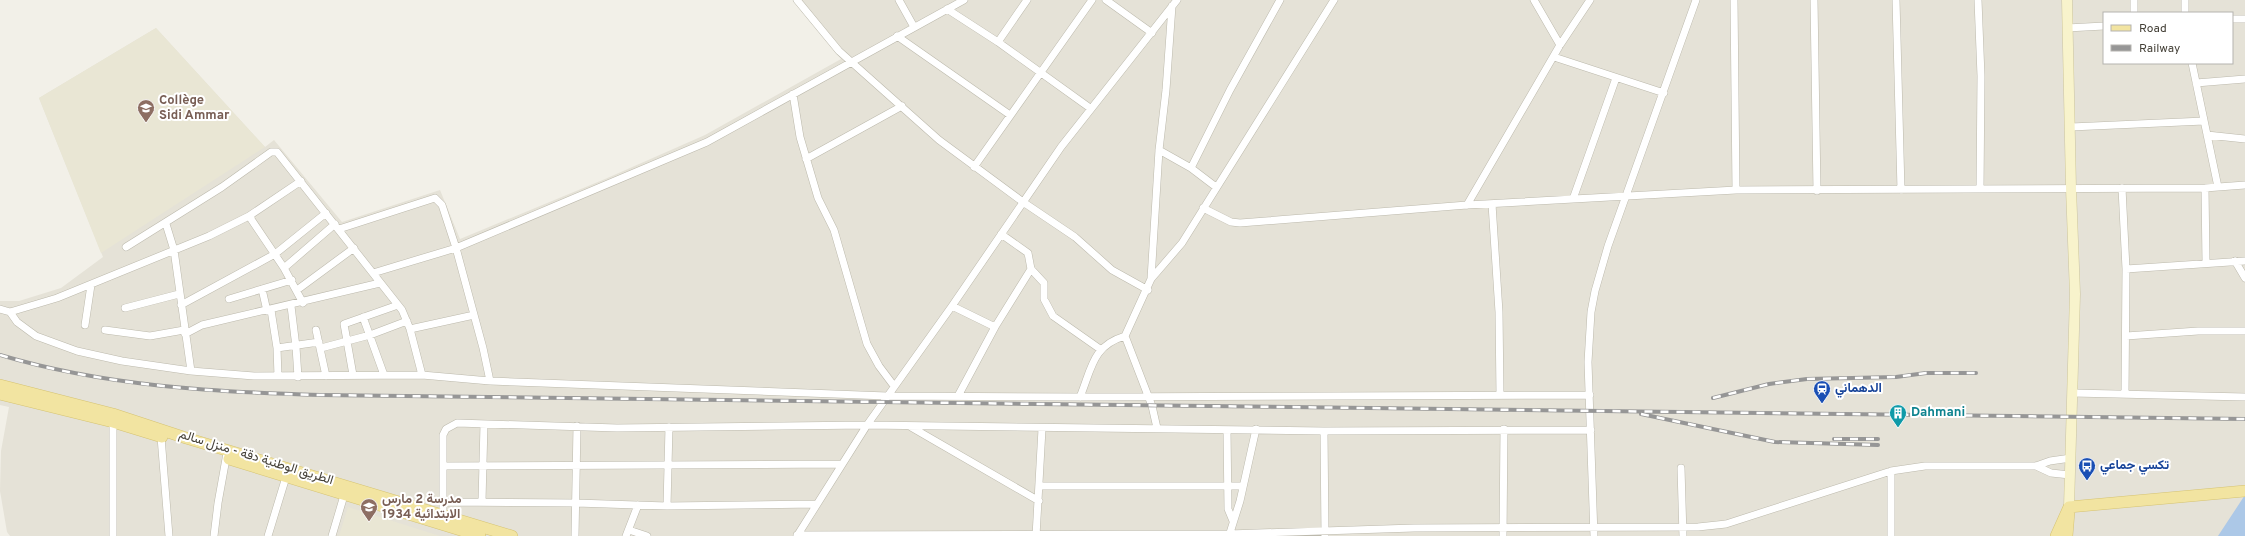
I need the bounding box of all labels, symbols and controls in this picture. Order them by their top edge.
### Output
legend [2103,12,2233,64]
text: Road [2139,21,2167,37]
text: Railway [2139,41,2180,57]
place label: Collège Sidi Ammar [159,93,230,124]
school or university icon: Collège Sidi Ammar [136,98,156,123]
station icon: الدهماني [1812,379,1832,404]
place label: الدهماني [1835,381,1882,398]
building icon: Dahmani [1888,403,1908,428]
place label: Dahmani [1911,405,1965,421]
street label: الطريق الوطنية دقة - منزل سالم [177,427,335,489]
bus stop icon: تكسي جماعي [2077,456,2097,481]
place label: تكسي جماعي [2100,458,2170,475]
place label: مدرسة 2 مارس 1934 الابتدائية [382,492,462,523]
school or university icon: مدرسة 2 مارس 1934 الابتدائية [359,497,379,522]

